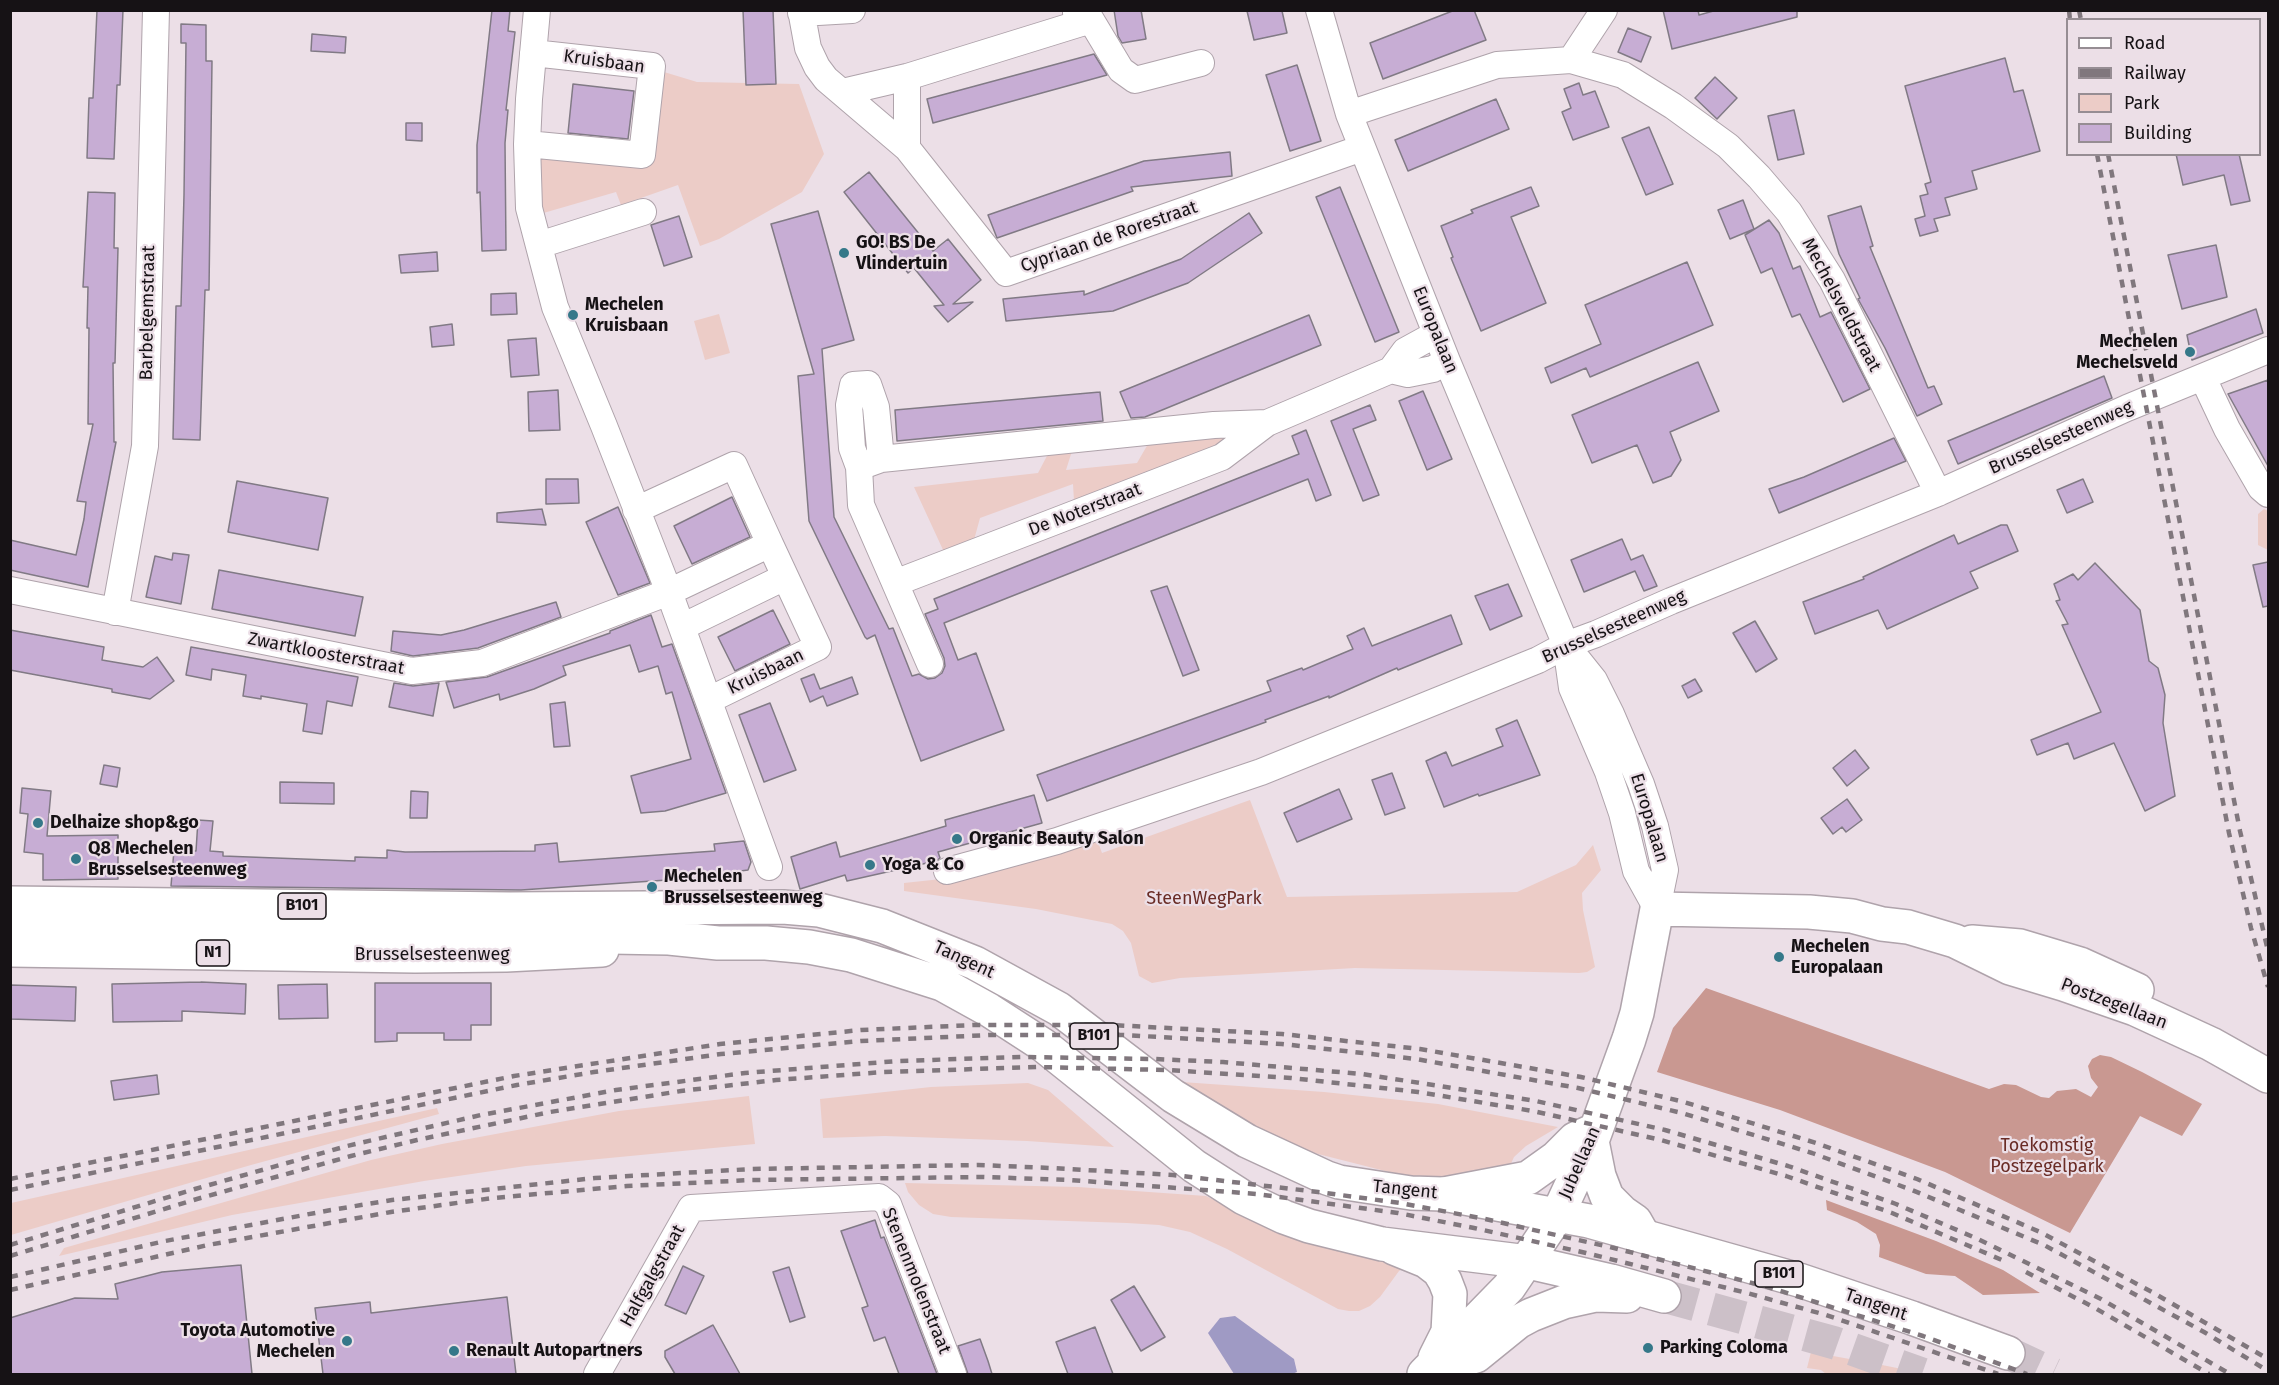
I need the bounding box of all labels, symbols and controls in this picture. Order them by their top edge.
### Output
legend [2066,18,2261,156]
text: Road [2124,32,2166,54]
street label: Kruisbaan [562,46,646,78]
text: Railway [2124,62,2186,84]
text: Park [2124,92,2159,114]
text: Building [2124,122,2191,144]
street label: Cypriaan de Rorestraat [1018,197,1200,277]
place label: GO! BS De Vlindertuin [856,232,948,274]
street label: Mechelsveldstraat [1797,235,1885,375]
street label: Barbelgemstraat [136,245,160,381]
marker: GO! BS De Vlindertuin [837,246,851,260]
street label: Europalaan [1408,283,1462,377]
place label: Mechelen Kruisbaan [585,294,668,336]
marker: Mechelen Kruisbaan [566,308,580,322]
place label: Mechelen Mechelsveld [2076,331,2178,374]
marker: Mechelen Mechelsveld [2183,345,2197,359]
street label: Brusselsesteenweg [1986,397,2136,479]
street label: De Noterstraat [1026,479,1144,541]
street label: Brusselsesteenweg [1539,586,1689,668]
street label: Zwartkloosterstraat [246,628,406,680]
street label: Kruisbaan [724,644,808,700]
street label: Europalaan [1625,771,1673,865]
place label: Delhaize shop&go [50,812,199,834]
marker: Delhaize shop&go [31,816,45,830]
place label: Organic Beauty Salon [969,828,1144,850]
marker: Organic Beauty Salon [950,832,964,846]
place label: Q8 Mechelen Brusselsesteenweg [88,838,247,880]
marker: Q8 Mechelen Brusselsesteenweg [69,852,83,866]
place label: Yoga & Co [882,854,964,876]
marker: Yoga & Co [863,858,877,872]
place label: Mechelen Brusselsesteenweg [664,866,823,908]
marker: Mechelen Brusselsesteenweg [645,880,659,894]
park label: SteenWegPark [1146,888,1262,910]
road number: B101 [278,893,326,919]
place label: Mechelen Europalaan [1791,936,1883,978]
street label: Tangent [930,937,998,983]
road number: N1 [196,940,230,966]
street label: Brusselsesteenweg [354,944,510,966]
marker: Mechelen Europalaan [1772,950,1786,964]
street label: Postzegellaan [2058,974,2170,1034]
road number: B101 [1070,1023,1118,1049]
street label: Jubellaan [1554,1123,1606,1203]
park label: Toekomstig Postzegelpark [1990,1135,2104,1178]
street label: Tangent [1372,1176,1438,1204]
street label: Stenenmolenstraat [877,1205,955,1357]
street label: Halfgalgstraat [616,1221,690,1331]
road number: B101 [1755,1261,1803,1287]
street label: Tangent [1842,1284,1910,1326]
place label: Toyota Automotive Mechelen [181,1320,335,1362]
marker: Toyota Automotive Mechelen [340,1334,354,1348]
place label: Parking Coloma [1660,1337,1788,1359]
place label: Renault Autopartners [466,1340,643,1362]
marker: Parking Coloma [1641,1341,1655,1355]
marker: Renault Autopartners [447,1344,461,1358]

